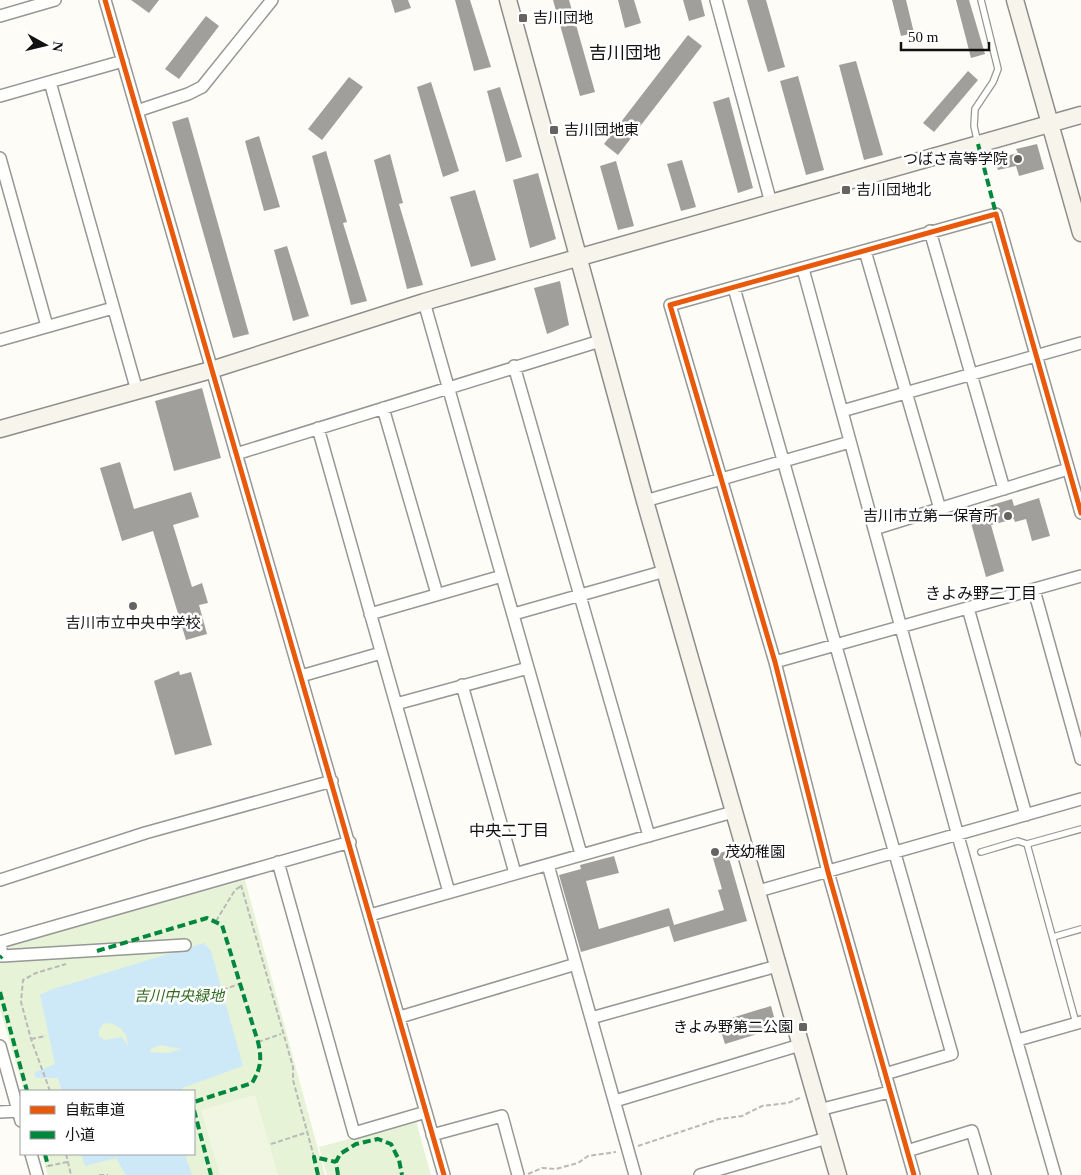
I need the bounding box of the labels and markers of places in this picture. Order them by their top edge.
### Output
place label: 吉川団地 [533,10,593,26]
marker: 吉川団地 [517,12,529,24]
place label: 吉川団地東 [564,122,639,138]
marker: 吉川団地東 [548,124,560,136]
place label: つばさ高等学院 [903,151,1008,167]
marker: つばさ高等学院 [1012,153,1024,165]
place label: 吉川団地北 [856,181,931,198]
marker: 吉川団地北 [840,184,852,196]
place label: 吉川市立第一保育所 [863,508,998,524]
marker: 吉川市立第一保育所 [1002,510,1014,522]
marker: 吉川市立中央中学校 [127,600,139,612]
place label: 吉川市立中央中学校 [65,615,201,631]
place label: 茂幼稚園 [725,844,785,860]
marker: 茂幼稚園 [709,846,721,858]
place label: きよみ野第二公園 [673,1019,793,1035]
marker: きよみ野第二公園 [797,1021,809,1033]

